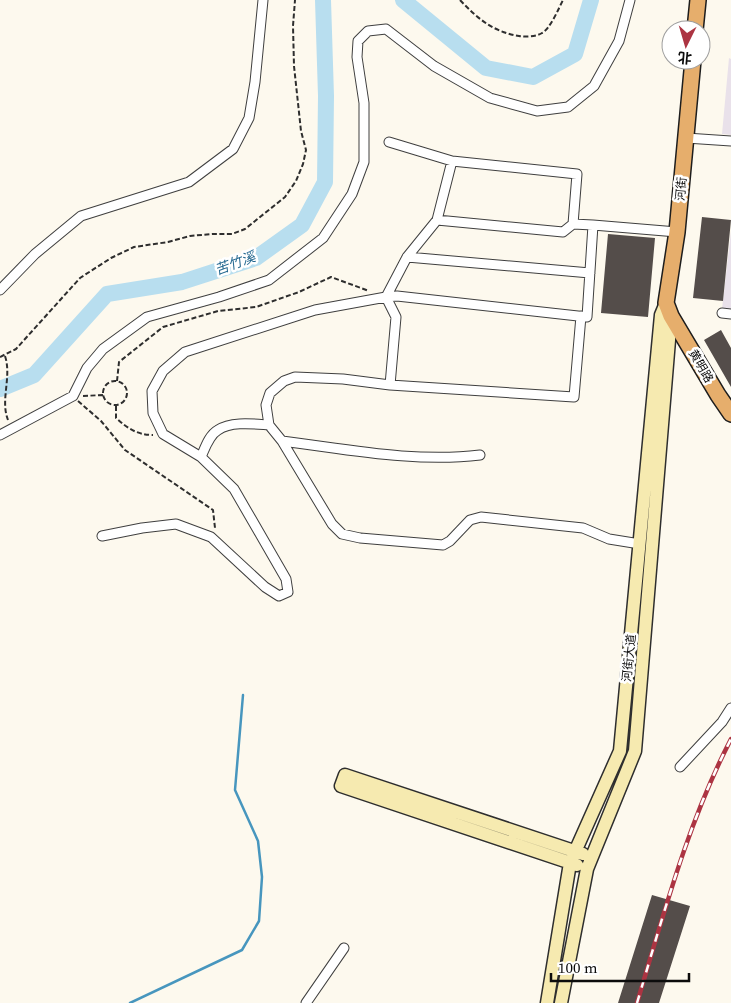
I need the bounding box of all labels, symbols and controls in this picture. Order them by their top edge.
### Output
north arrow [661,20,711,70]
text: 北 [677,47,693,69]
street label: 河街 [672,176,690,202]
water label: 苦竹溪 [212,246,260,280]
street label: 黄明路 [685,346,717,386]
street label: 河街大道 [619,633,639,683]
scale bar [551,950,688,982]
text: 100 m [558,957,598,978]

